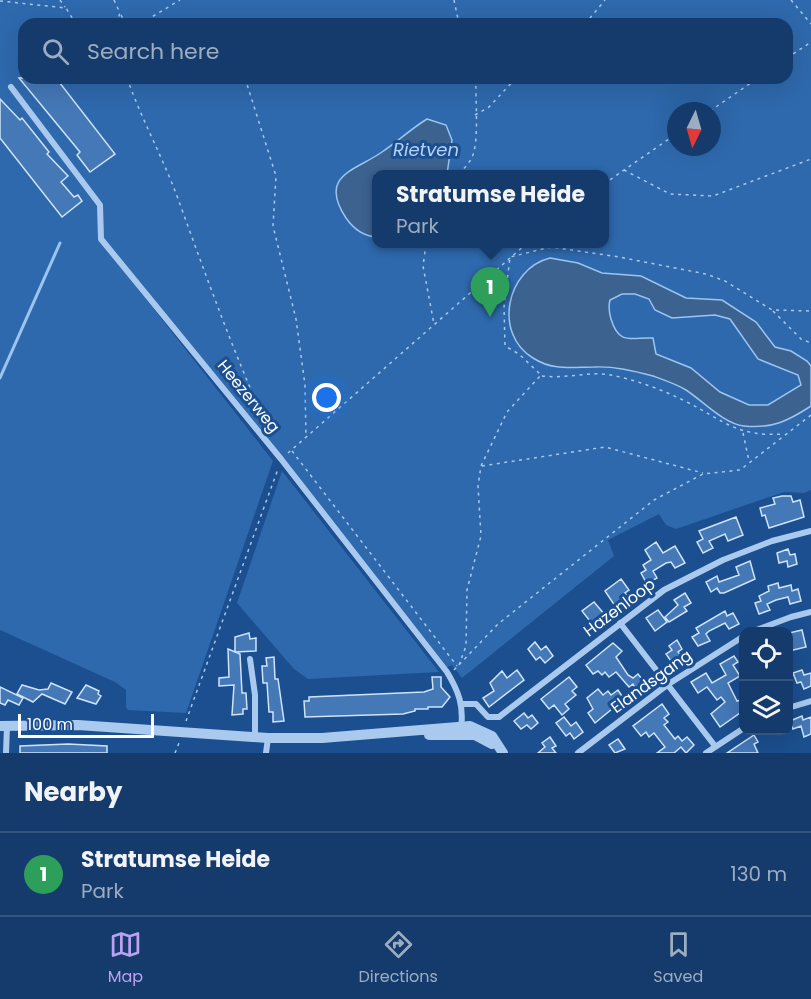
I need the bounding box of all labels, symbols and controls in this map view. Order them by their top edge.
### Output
search box [18,18,793,84]
icon: search [39,35,72,68]
text: Search here [87,36,220,67]
north arrow [667,102,721,156]
water label: Rietven [393,137,459,162]
popup [372,170,609,248]
text: Stratumse Heide [396,179,585,210]
text: Park [396,212,439,240]
pin: 1 [470,268,510,317]
street label: Heezerweg [212,355,285,438]
your location [312,383,341,412]
street label: Hazenloop [579,573,660,642]
map controls [739,627,793,735]
button: locate [739,627,793,681]
street label: Elandsgang [606,644,697,719]
button: layers [739,681,793,735]
scale bar [18,711,154,738]
text: 100 m [27,713,73,736]
text: Nearby [24,774,122,810]
text: Stratumse Heide [81,844,270,875]
text: 1 [40,860,47,888]
text: 130 m [730,860,787,888]
text: Park [81,877,124,905]
tab: Map [108,928,143,989]
tab: Directions [359,928,438,989]
tab: Saved [653,928,703,989]

